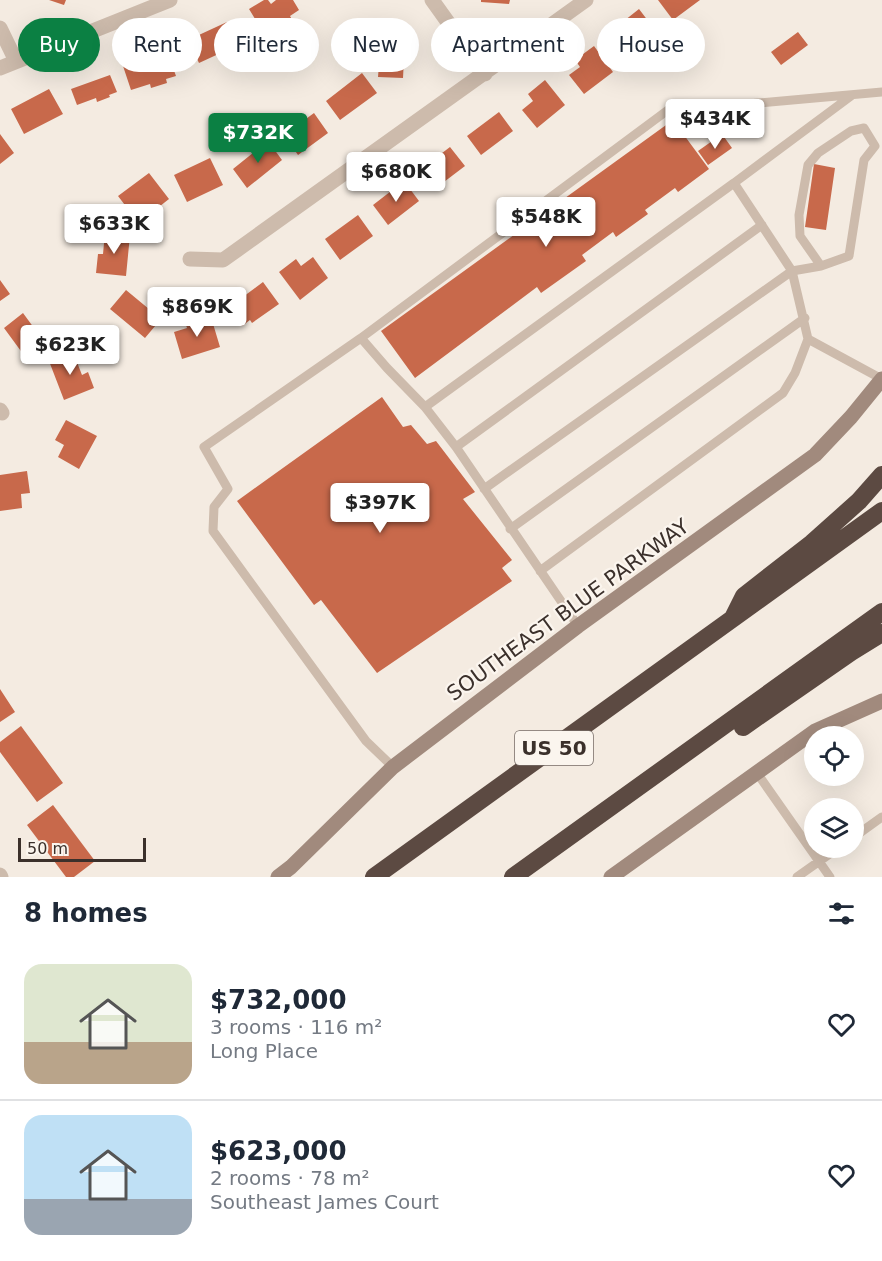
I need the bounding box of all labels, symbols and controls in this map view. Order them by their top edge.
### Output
chip: Buy [18,18,100,72]
chip: Rent [112,18,202,72]
chip: Filters [214,18,319,72]
chip: New [331,18,419,72]
chip: Apartment [431,18,585,72]
chip: House [597,18,705,72]
pin: $434K [673,99,757,150]
text: $434K [679,106,751,130]
pin: $732K [216,113,300,164]
text: $732K [222,120,294,144]
pin: $680K [354,152,438,203]
text: $680K [360,159,432,183]
pin: $548K [504,197,588,248]
pin: $633K [72,204,156,255]
text: $548K [510,204,582,228]
text: $633K [78,211,150,235]
pin: $869K [155,287,239,338]
text: $869K [161,294,233,318]
pin: $623K [28,325,112,376]
text: $623K [34,332,106,356]
pin: $397K [338,483,422,534]
text: $397K [344,490,416,514]
street label: SOUTHEAST BLUE PARKWAY [442,514,694,706]
map controls [804,726,864,858]
button: locate [804,726,864,786]
road number: US 50 [515,731,593,765]
button: layers [804,798,864,858]
scale bar [18,835,146,862]
text: 50 m [27,839,68,858]
icon: filters [825,897,858,930]
text: 8 homes [24,898,148,928]
text: $732,000 [210,985,347,1015]
icon: home [72,988,144,1060]
icon: heart [825,1008,858,1041]
text: 3 rooms · 116 m² [210,1015,382,1039]
text: Long Place [210,1039,318,1063]
text: $623,000 [210,1136,347,1166]
icon: home [72,1139,144,1211]
icon: heart [825,1159,858,1192]
text: 2 rooms · 78 m² [210,1166,370,1190]
text: Southeast James Court [210,1190,439,1214]

